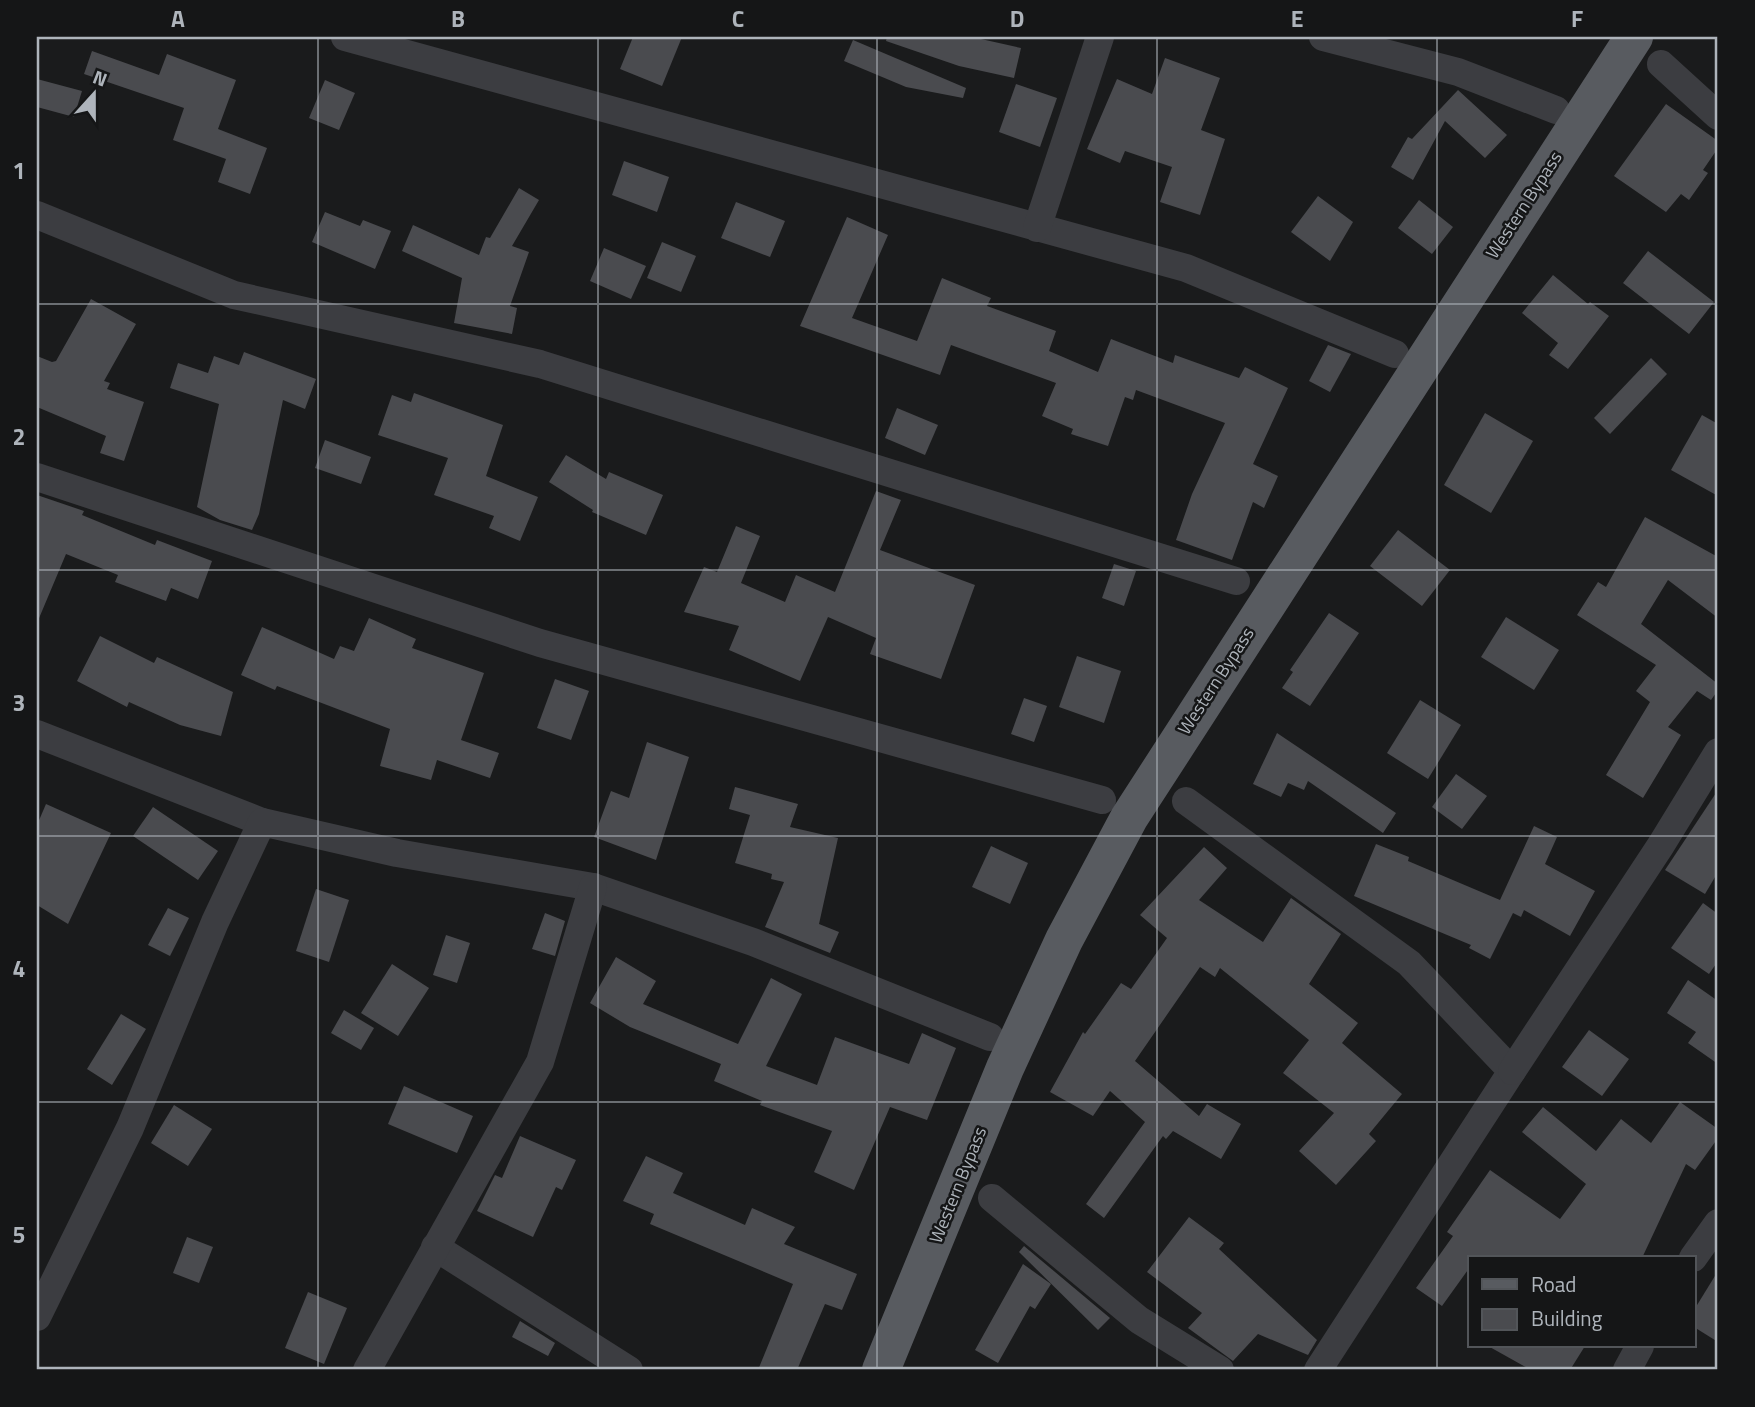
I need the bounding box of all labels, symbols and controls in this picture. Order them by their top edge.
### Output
text: A [171,1,185,36]
text: B [451,1,465,36]
text: C [732,1,744,36]
text: D [1010,1,1024,36]
text: E [1291,1,1303,36]
text: F [1571,1,1583,36]
north arrow [60,60,130,130]
text: N [89,62,112,94]
street label: Western Bypass [1479,146,1568,264]
text: 1 [13,153,25,188]
text: 2 [13,419,25,454]
street label: Western Bypass [1171,622,1260,740]
text: 3 [13,685,25,720]
text: 4 [13,951,25,986]
street label: Western Bypass [922,1123,993,1247]
text: 5 [13,1217,25,1252]
legend [1468,1256,1696,1348]
text: Road [1531,1268,1576,1300]
text: Building [1531,1302,1603,1334]

